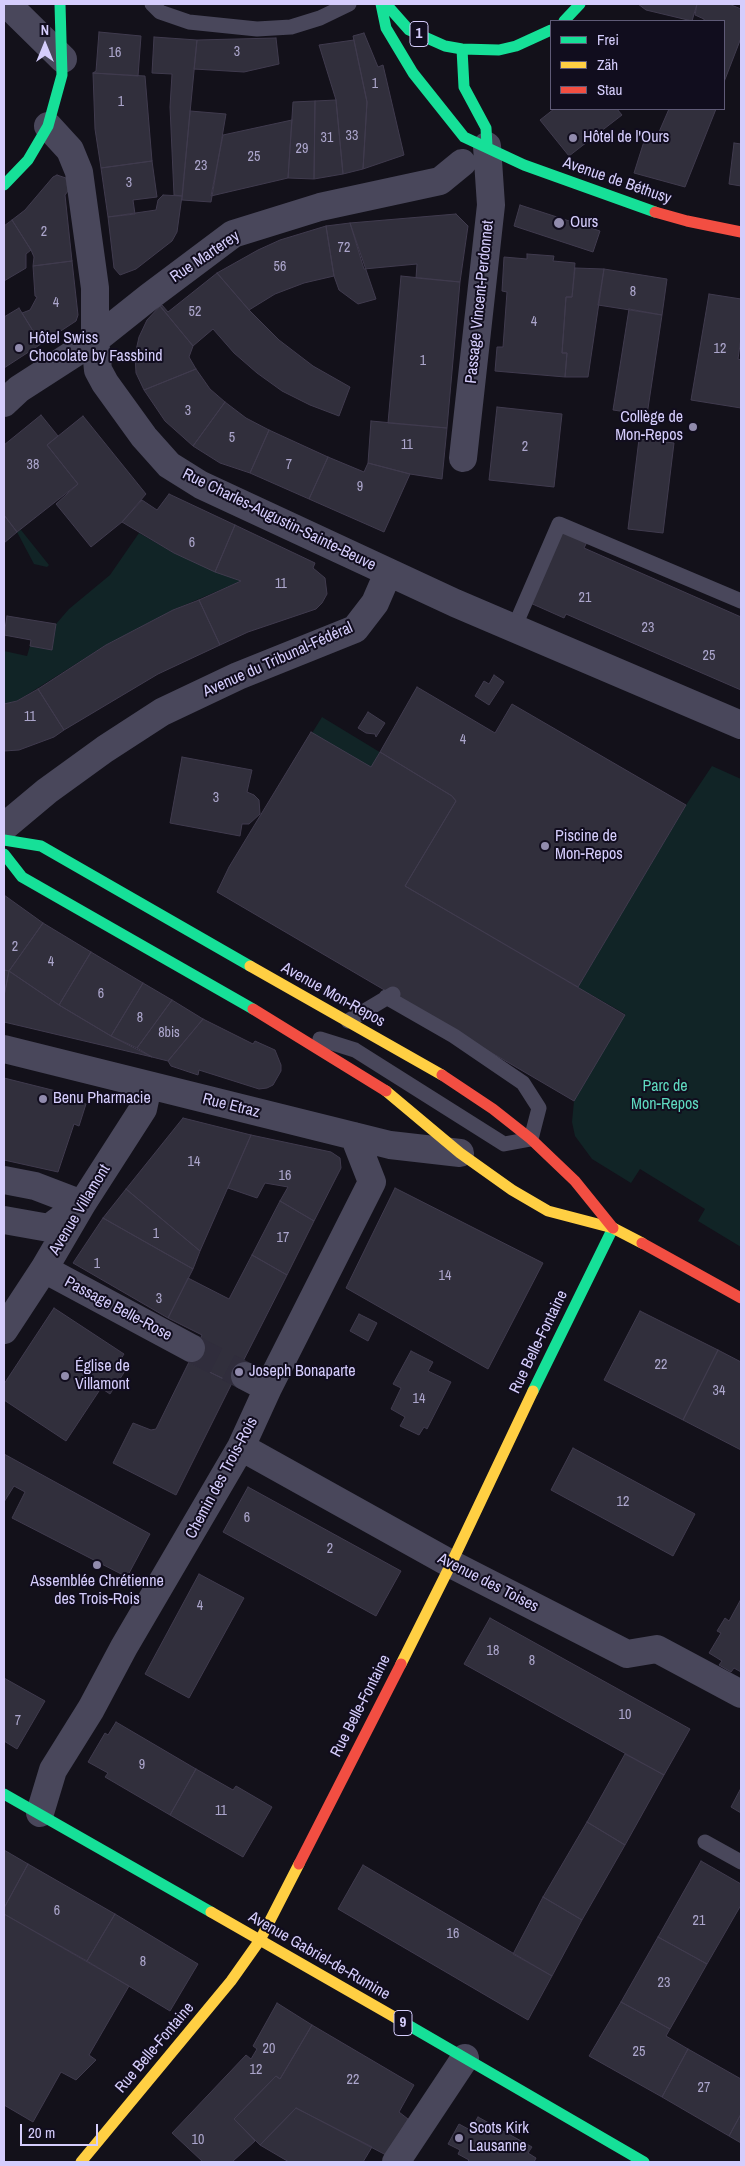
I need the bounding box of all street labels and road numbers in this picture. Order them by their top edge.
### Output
road number: 1 [410,22,428,46]
street label: Avenue de Béthusy [560,153,674,209]
street label: Passage Vincent-Perdonnet [462,220,498,384]
street label: Rue Marterey [167,227,243,287]
street label: Rue Charles-Augustin-Sainte-Beuve [179,465,379,575]
street label: Avenue du Tribunal-Fédéral [200,618,356,702]
street label: Avenue Mon-Repos [278,959,388,1031]
street label: Rue Etraz [200,1090,262,1122]
street label: Avenue Villamont [45,1161,115,1259]
street label: Passage Belle-Rose [61,1273,175,1345]
street label: Rue Belle-Fontaine [506,1287,572,1397]
street label: Chemin des Trois-Rois [182,1414,262,1542]
street label: Avenue des Toises [434,1549,542,1617]
street label: Rue Belle-Fontaine [327,1652,395,1760]
street label: Avenue Gabriel-de-Rumine [245,1908,393,2004]
street label: Rue Belle-Fontaine [112,1999,198,2097]
road number: 9 [394,2010,412,2036]

